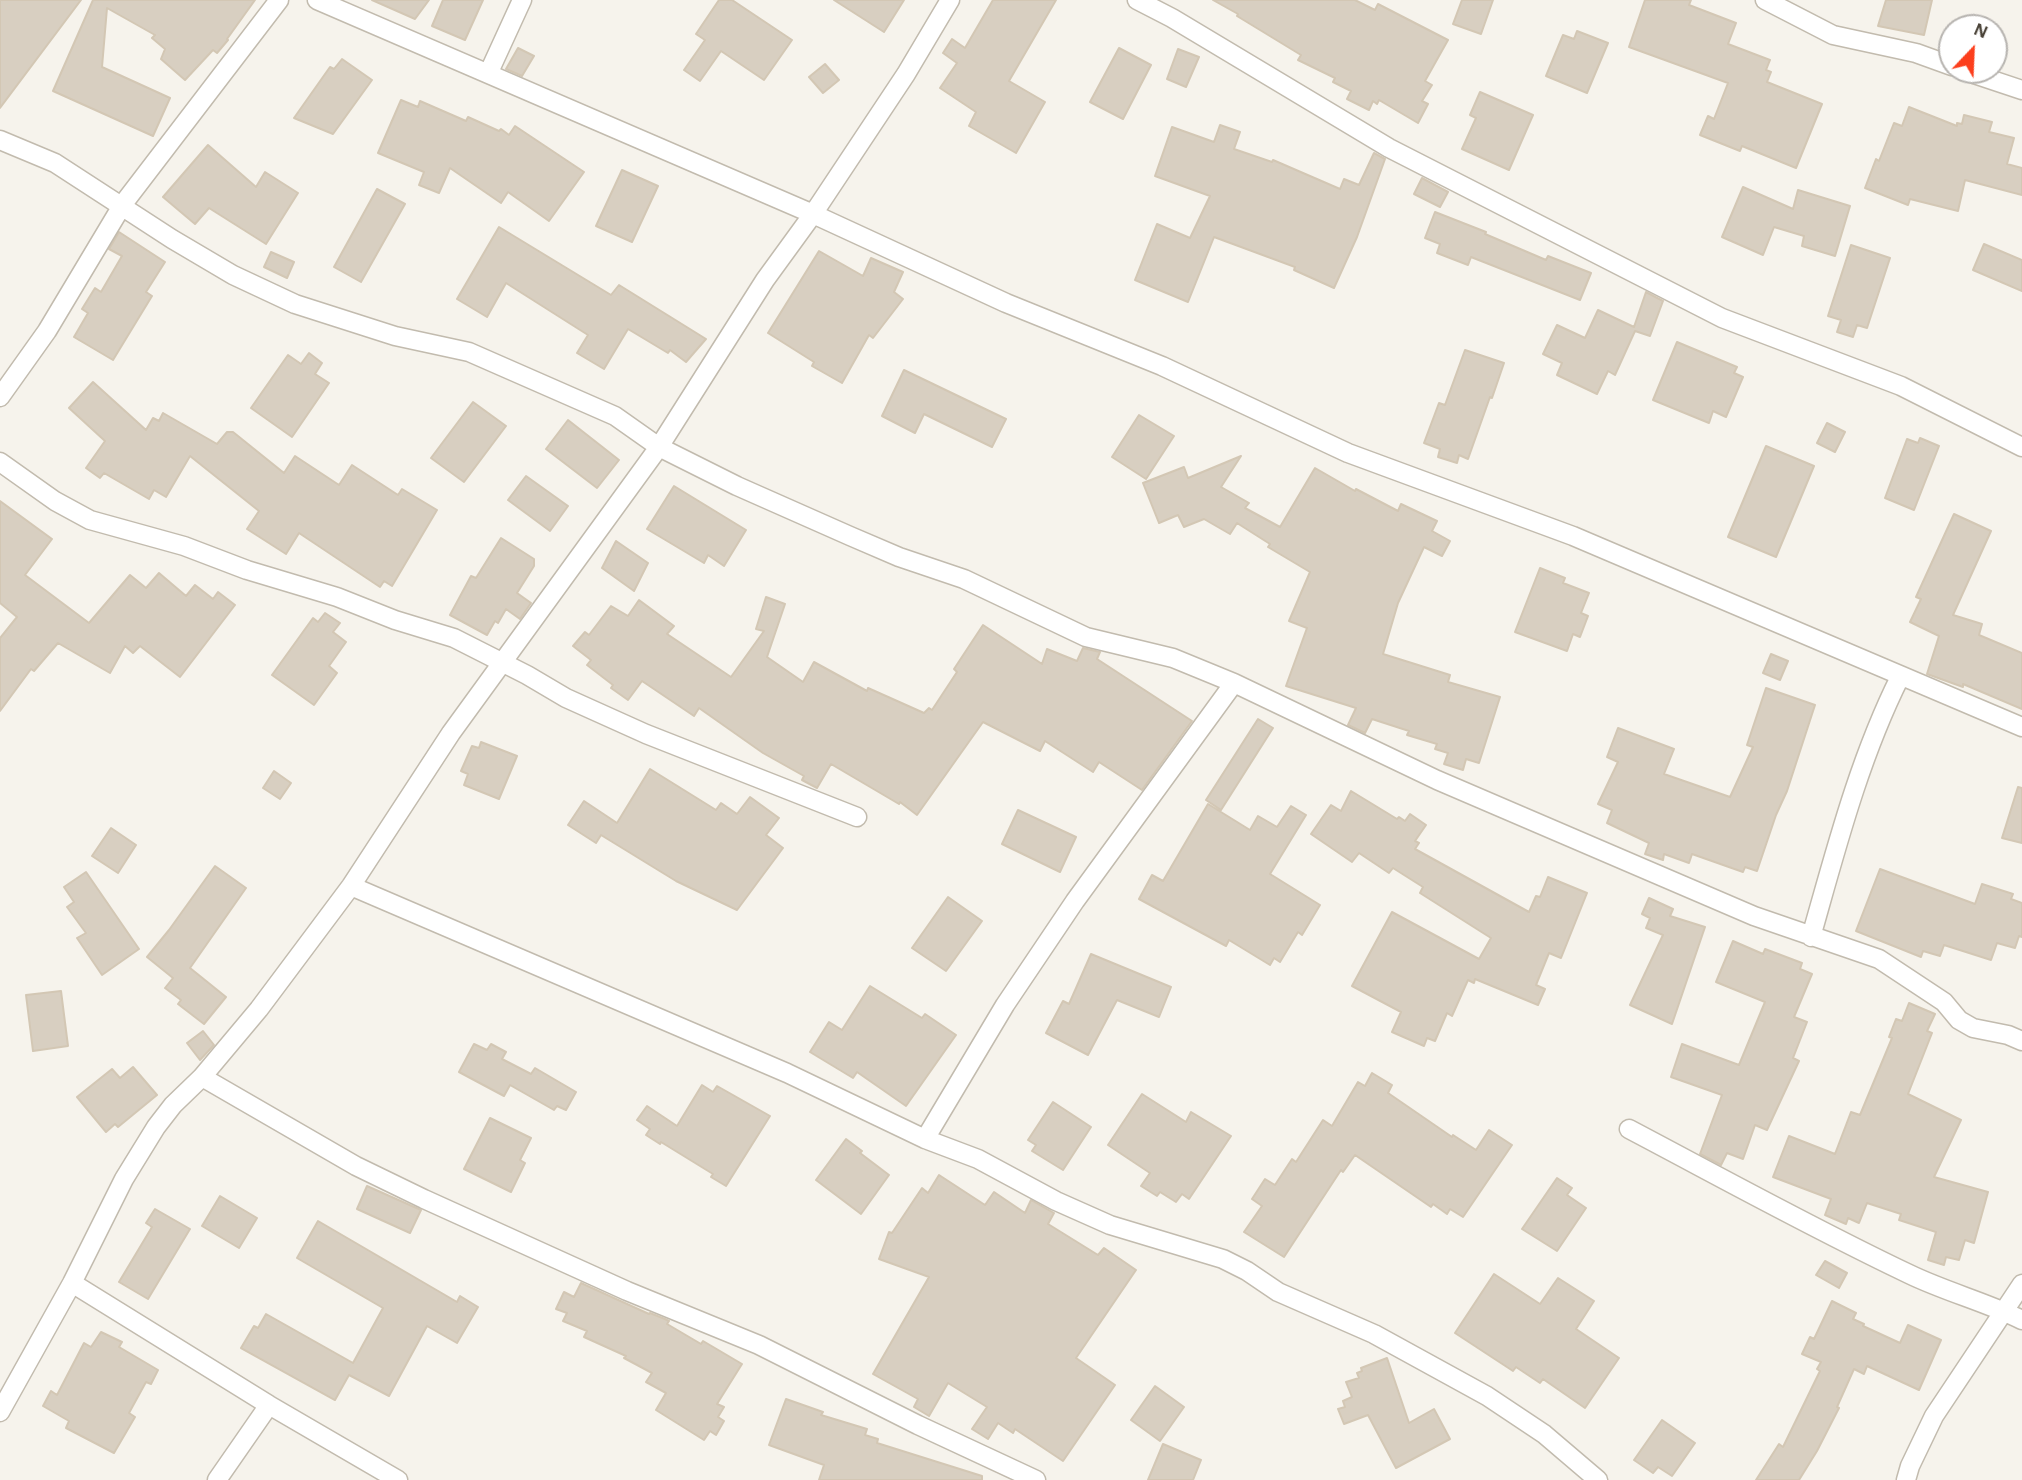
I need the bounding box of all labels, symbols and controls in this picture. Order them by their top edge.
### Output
north arrow [1938,14,2008,84]
text: N [1971,20,1990,42]

